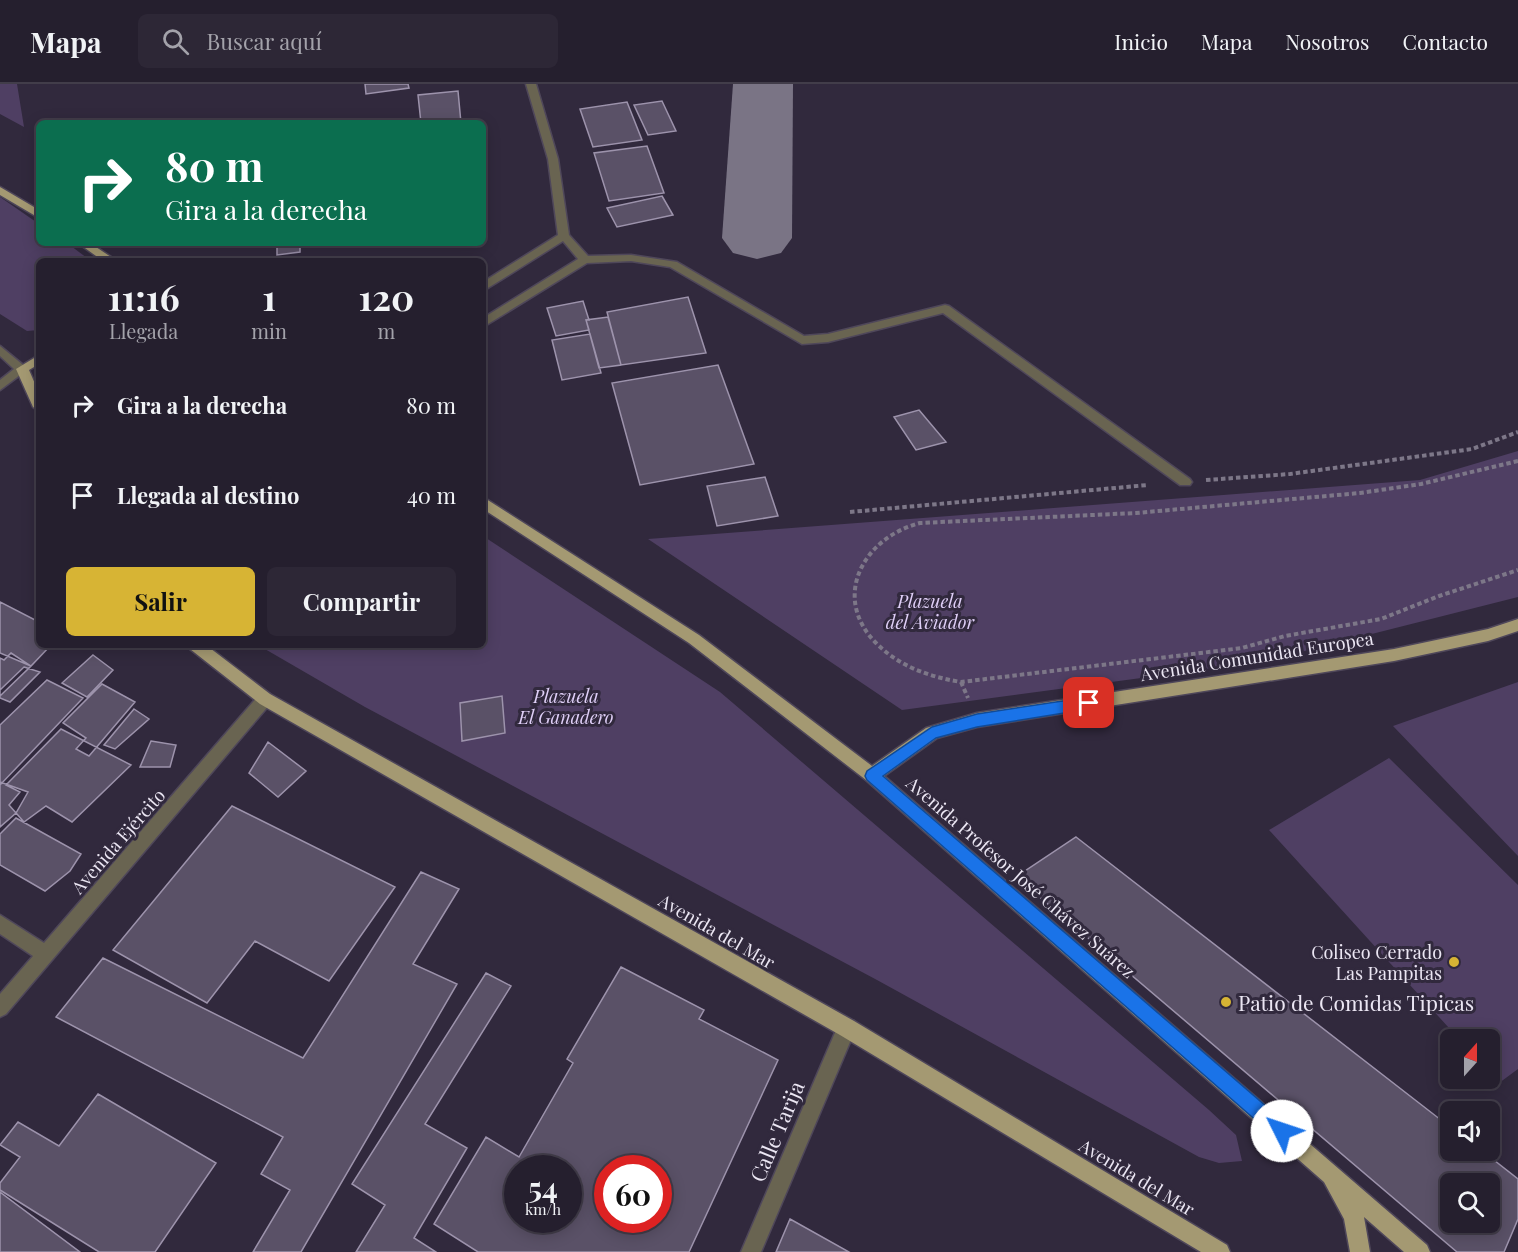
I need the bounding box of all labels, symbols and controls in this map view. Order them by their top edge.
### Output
search box [138,14,558,68]
text: Mapa [30,23,102,60]
icon: search [159,25,192,58]
text: Buscar aquí [207,26,322,56]
text: Inicio [1114,27,1168,55]
text: Mapa [1201,27,1252,55]
text: Nosotros [1285,27,1369,55]
text: Contacto [1402,27,1488,55]
text: 80 m [165,137,263,193]
icon: right [66,144,144,222]
text: Gira a la derecha [165,191,367,227]
text: 11:16 [108,272,180,320]
text: 1 [262,272,276,320]
text: 120 [359,272,414,320]
text: Llegada [109,317,178,344]
text: min [251,317,287,344]
text: m [378,317,395,344]
icon: right [66,389,99,422]
text: Gira a la derecha [117,390,287,420]
text: 80 m [406,390,456,420]
icon: arrive [66,479,99,512]
text: Llegada al destino [117,480,299,510]
text: 40 m [407,480,456,510]
button: Salir [66,567,255,636]
button: Compartir [267,567,456,636]
park label: Plazuela del Aviador [886,589,975,634]
street label: Avenida Comunidad Europea [1138,626,1375,686]
pin [1063,677,1114,728]
park label: Plazuela El Ganadero [517,684,614,729]
icon: arrive [1072,686,1105,719]
street label: Avenida Profesor José Chávez Suárez [901,770,1140,983]
street label: Avenida Ejército [65,783,170,899]
street label: Avenida del Mar [654,887,780,974]
place label: Coliseo Cerrado Las Pampitas [1311,940,1442,985]
marker: Coliseo Cerrado Las Pampitas [1447,955,1461,969]
place label: Patio de Comidas Tipicas [1238,988,1474,1016]
marker: Patio de Comidas Tipicas [1219,995,1233,1009]
north arrow [1440,1029,1500,1089]
map controls [1440,1029,1500,1233]
street label: Calle Tarija [742,1076,810,1186]
position arrow [1250,1099,1314,1163]
button: sound [1440,1101,1500,1161]
street label: Avenida del Mar [1074,1133,1199,1221]
speed limit sign: 60 [594,1155,672,1233]
text: 54 [528,1167,558,1207]
button: search [1440,1173,1500,1233]
text: km/h [525,1199,561,1219]

